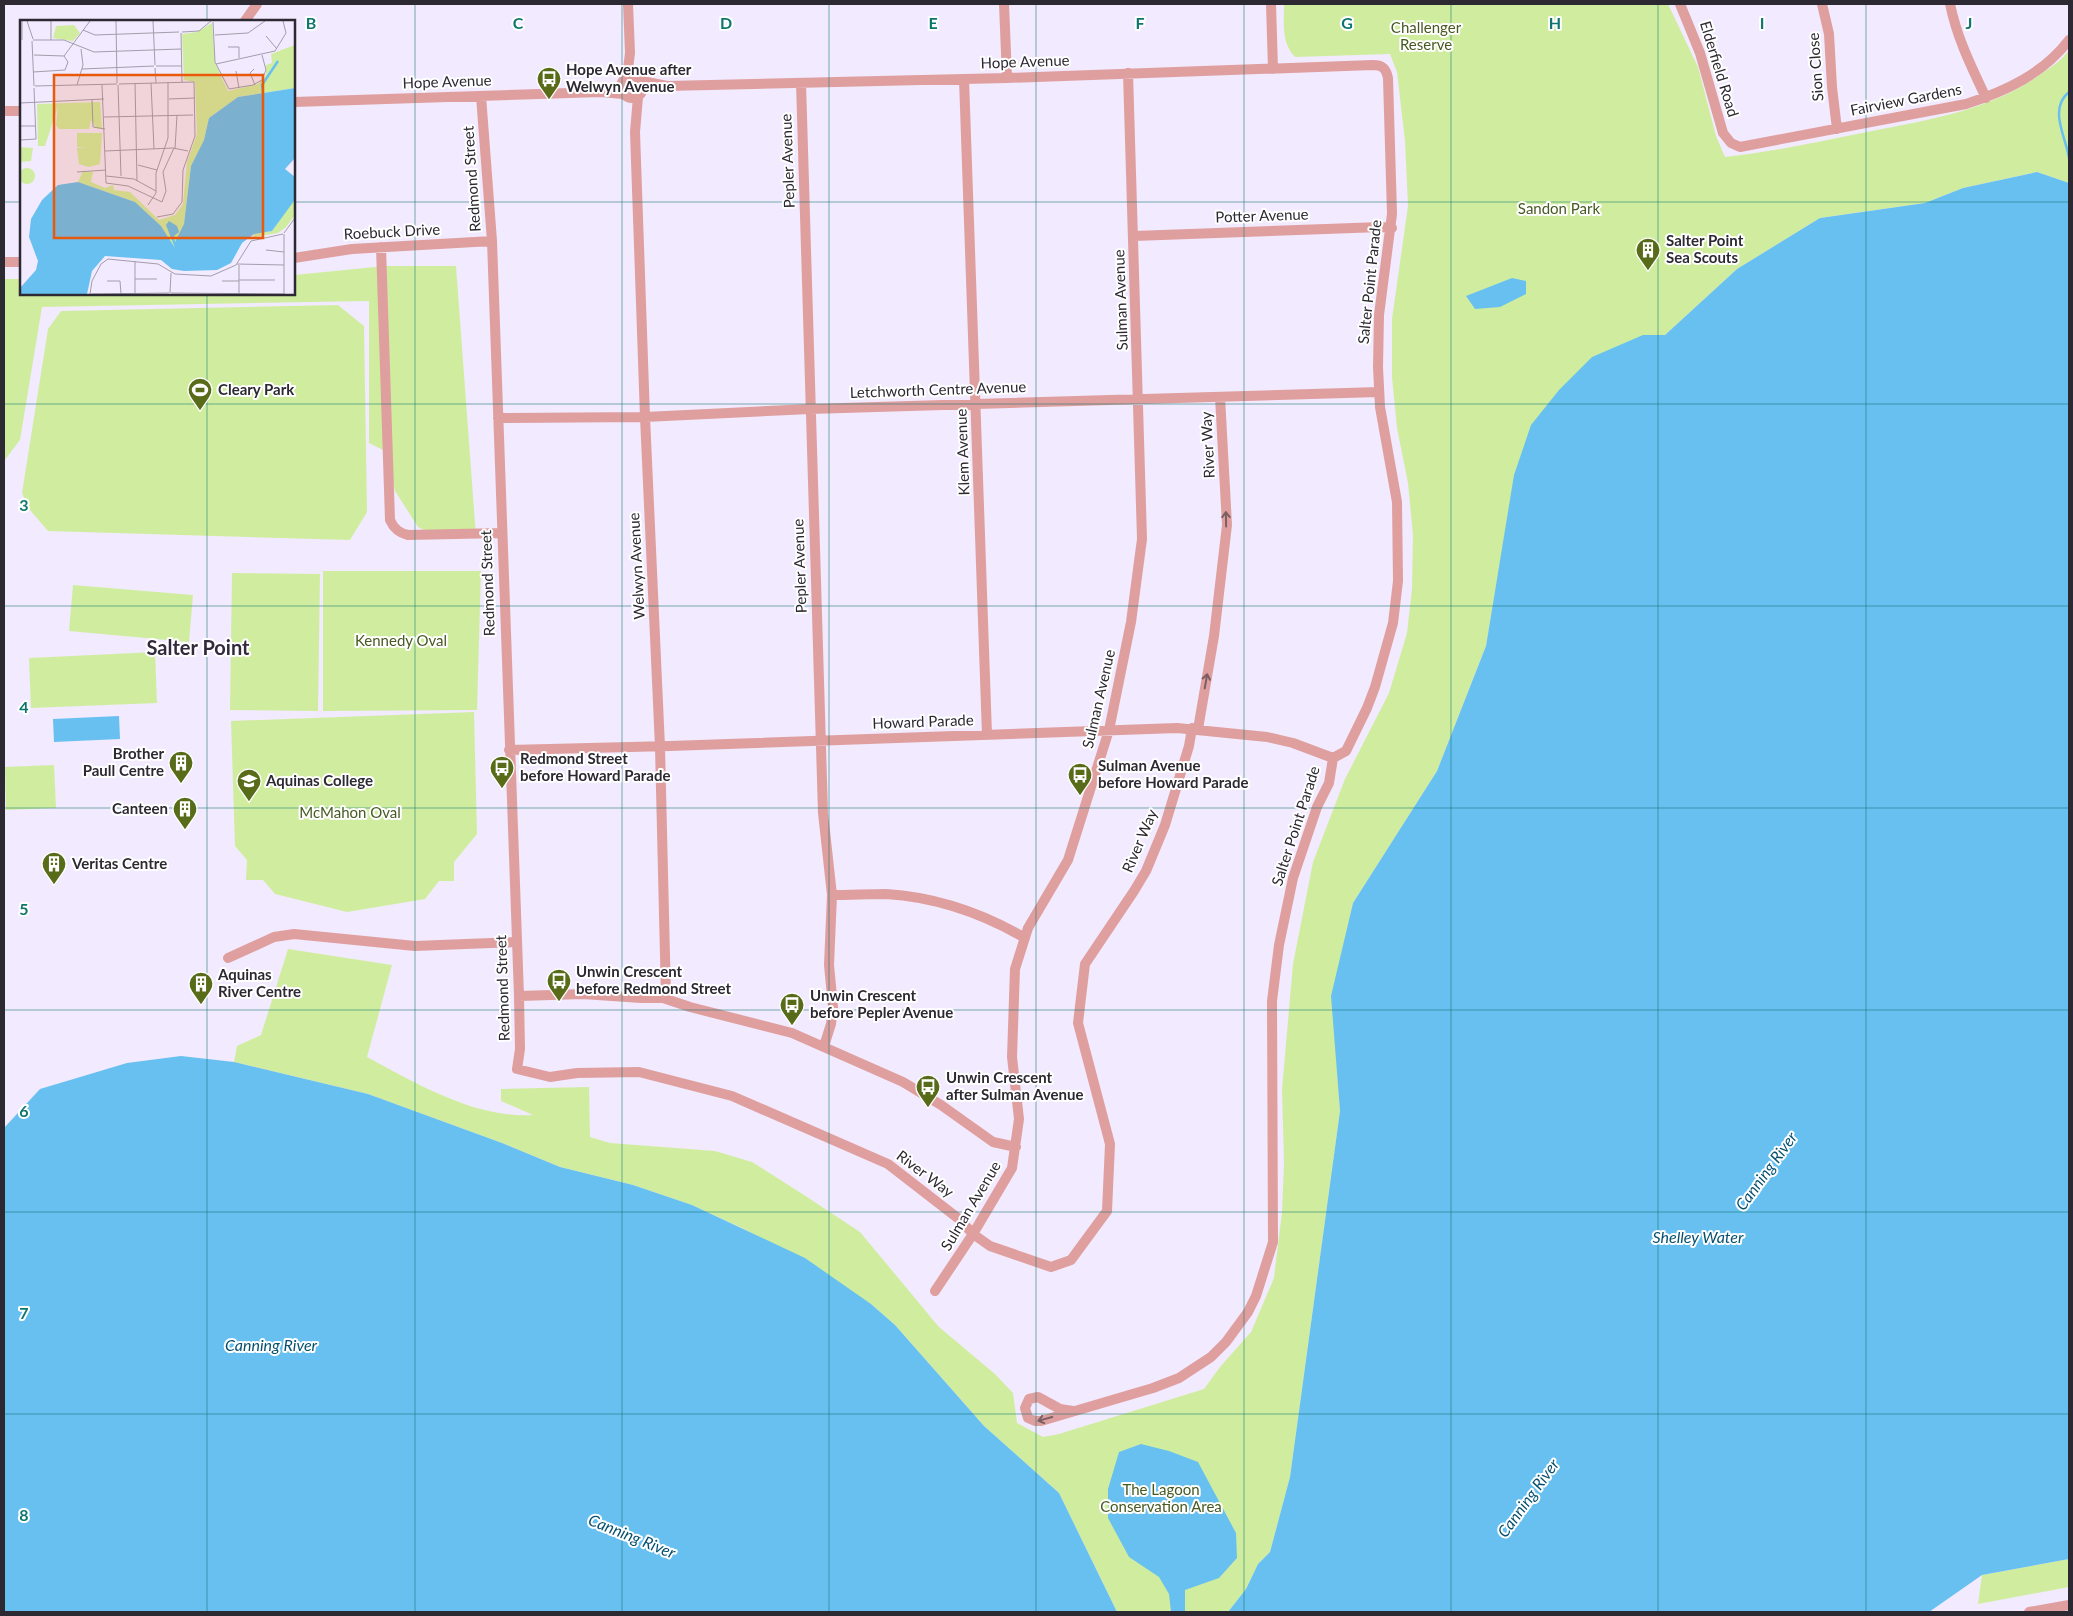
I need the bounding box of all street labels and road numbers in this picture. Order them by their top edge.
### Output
street label: Elderfield Road [1697,19,1743,119]
street label: Sion Close [1804,32,1826,102]
street label: Hope Avenue [980,50,1070,72]
street label: Hope Avenue [402,70,492,92]
street label: Fairview Gardens [1849,79,1963,119]
street label: Pepler Avenue [776,113,798,209]
street label: Redmond Street [458,125,484,233]
street label: Potter Avenue [1215,204,1309,226]
street label: Roebuck Drive [343,219,441,243]
street label: Salter Point Parade [1354,219,1384,345]
street label: Sulman Avenue [1109,249,1131,351]
street label: Letchworth Centre Avenue [849,377,1027,401]
street label: Klem Avenue [951,408,973,496]
street label: River Way [1196,411,1218,479]
street label: Welwyn Avenue [624,512,648,620]
street label: Pepler Avenue [788,518,810,614]
street label: Redmond Street [476,529,498,636]
street label: Sulman Avenue [1078,647,1118,750]
street label: Howard Parade [872,710,974,732]
street label: Salter Point Parade [1267,763,1323,888]
street label: River Way [1118,806,1161,875]
street label: Redmond Street [491,934,513,1041]
street label: River Way [893,1146,958,1201]
street label: Sulman Avenue [936,1157,1004,1253]

